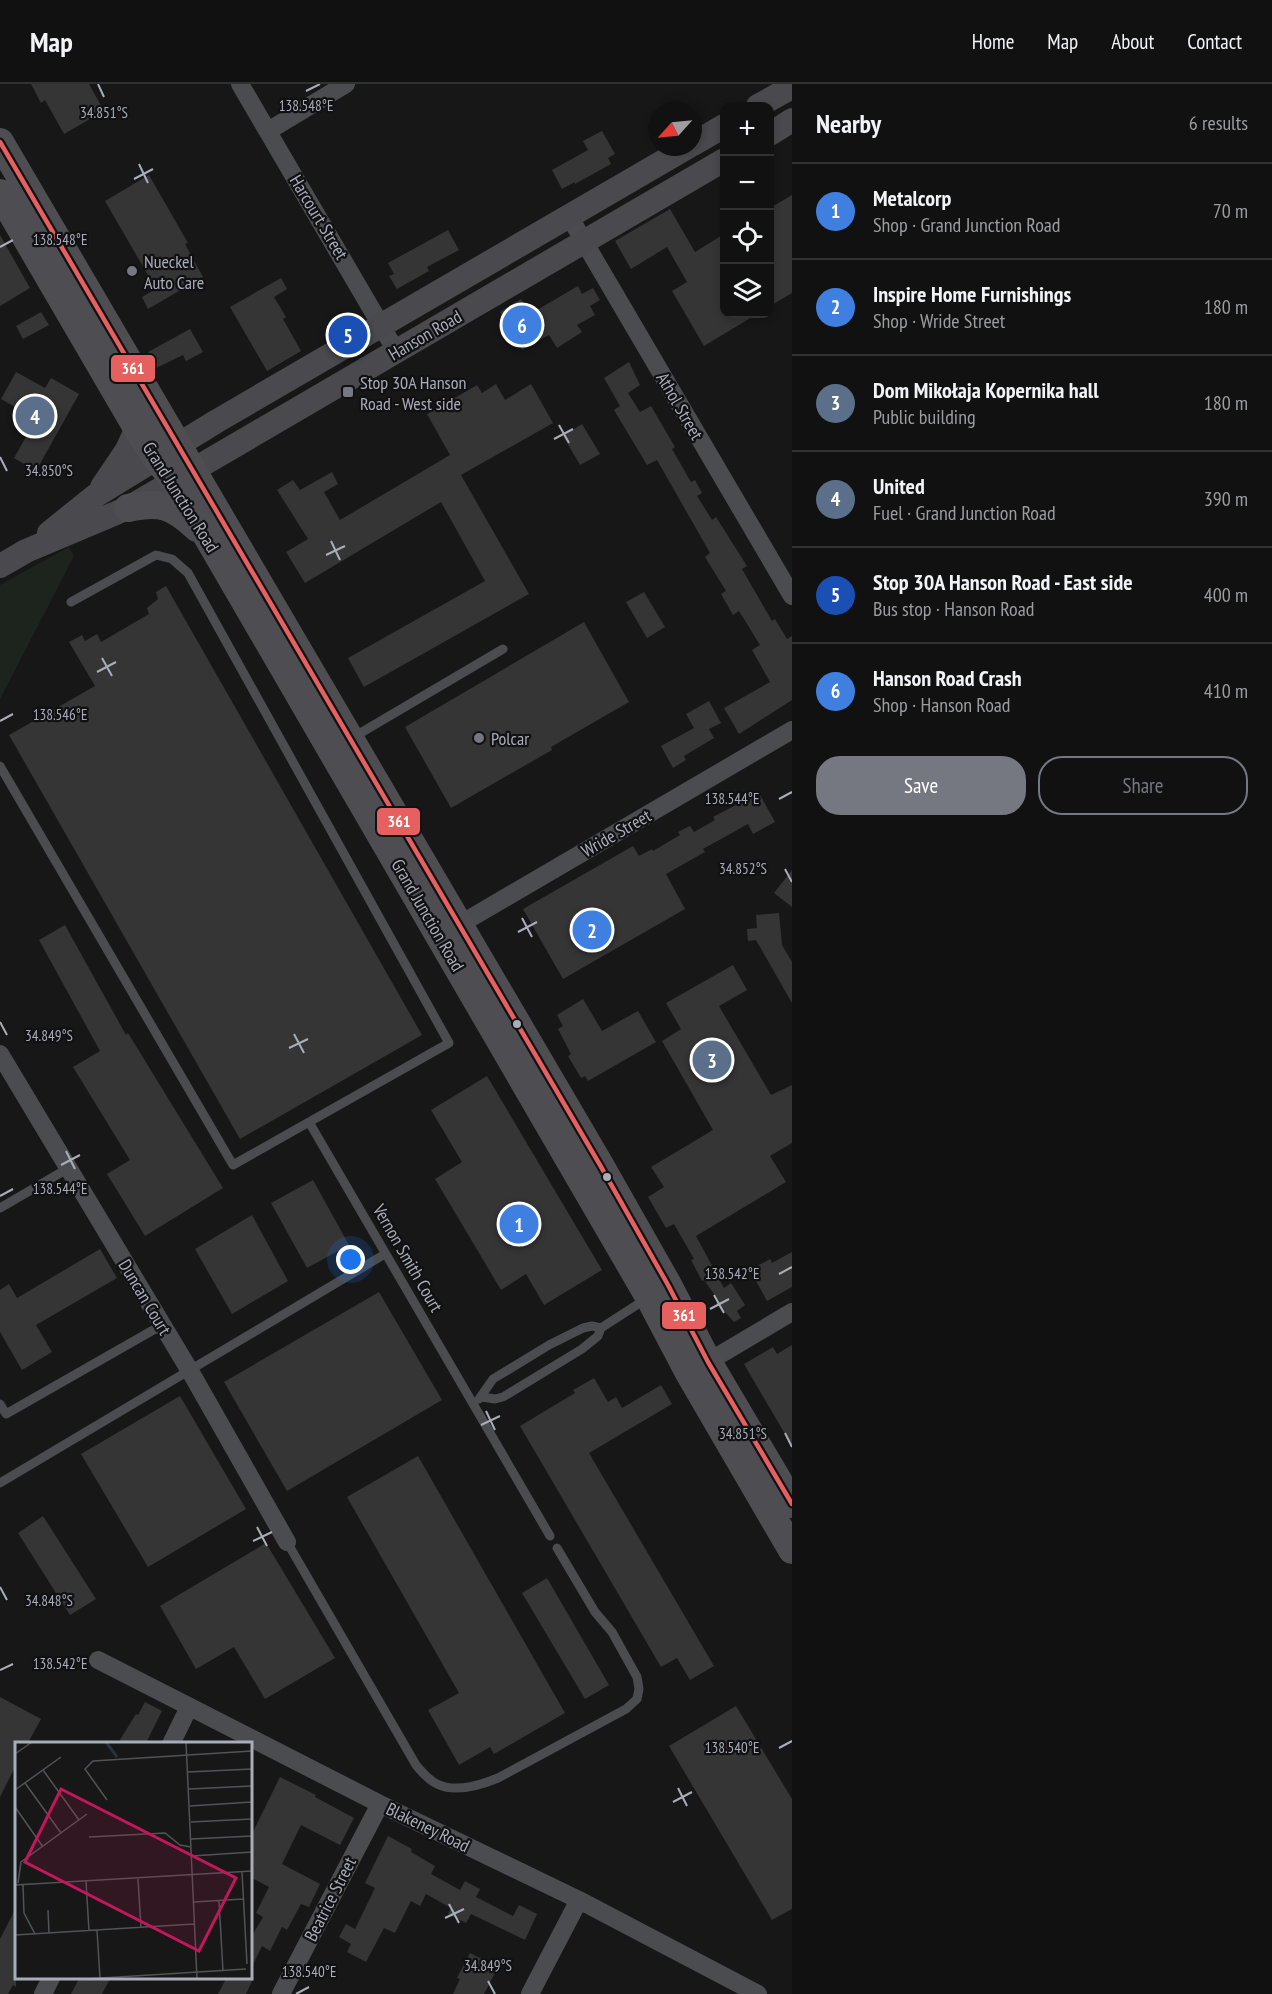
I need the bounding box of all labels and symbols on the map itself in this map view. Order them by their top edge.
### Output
text: 138.548°E [279,96,333,115]
north arrow [648,102,702,156]
text: 34.851°S [80,103,128,122]
street label: Harcourt Street [285,170,353,264]
text: 138.548°E [33,230,87,249]
place label: Nueckel Auto Care [144,250,204,294]
marker: Nueckel Auto Care [125,264,139,278]
pin: 6 [502,302,542,348]
street label: Hanson Road [384,305,466,365]
pin: 5 [328,312,368,358]
line badge: 361 [110,354,156,383]
text: 361 [122,358,144,378]
street label: Athol Street [651,368,709,444]
place label: Stop 30A Hanson Road - West side [360,371,466,415]
marker: Stop 30A Hanson Road - West side [341,385,355,399]
pin: 4 [15,394,54,438]
street label: Grand Junction Road [138,437,224,557]
text: 34.850°S [25,461,73,480]
text: 138.546°E [33,705,87,724]
place label: Polcar [491,727,529,750]
marker: Polcar [472,731,486,745]
text: 138.544°E [705,789,759,808]
street label: Wride Street [577,804,655,862]
line badge: 361 [376,807,421,836]
text: 361 [388,811,410,831]
street label: Grand Junction Road [387,855,469,975]
text: 34.852°S [719,859,767,878]
pin: 2 [572,908,612,952]
unlabelled marker [511,1018,523,1030]
text: 34.849°S [25,1026,73,1045]
pin: 3 [692,1038,732,1082]
unlabelled marker [601,1171,613,1183]
text: 138.544°E [33,1179,87,1198]
street label: Vernon Smith Court [367,1199,448,1316]
pin: 1 [500,1202,538,1246]
your location [336,1245,365,1274]
street label: Duncan Court [113,1255,177,1339]
text: 138.542°E [705,1264,759,1283]
line badge: 361 [661,1301,707,1330]
text: 361 [673,1305,695,1325]
text: 34.851°S [719,1424,767,1443]
text: 34.848°S [25,1591,73,1610]
text: 138.542°E [33,1654,87,1673]
text: 138.540°E [705,1738,759,1757]
inset map [15,1742,252,1979]
street label: Blakeney Road [383,1797,473,1857]
street label: Beatrice Street [299,1853,361,1945]
text: 34.849°S [464,1956,512,1975]
text: 138.540°E [282,1962,336,1981]

